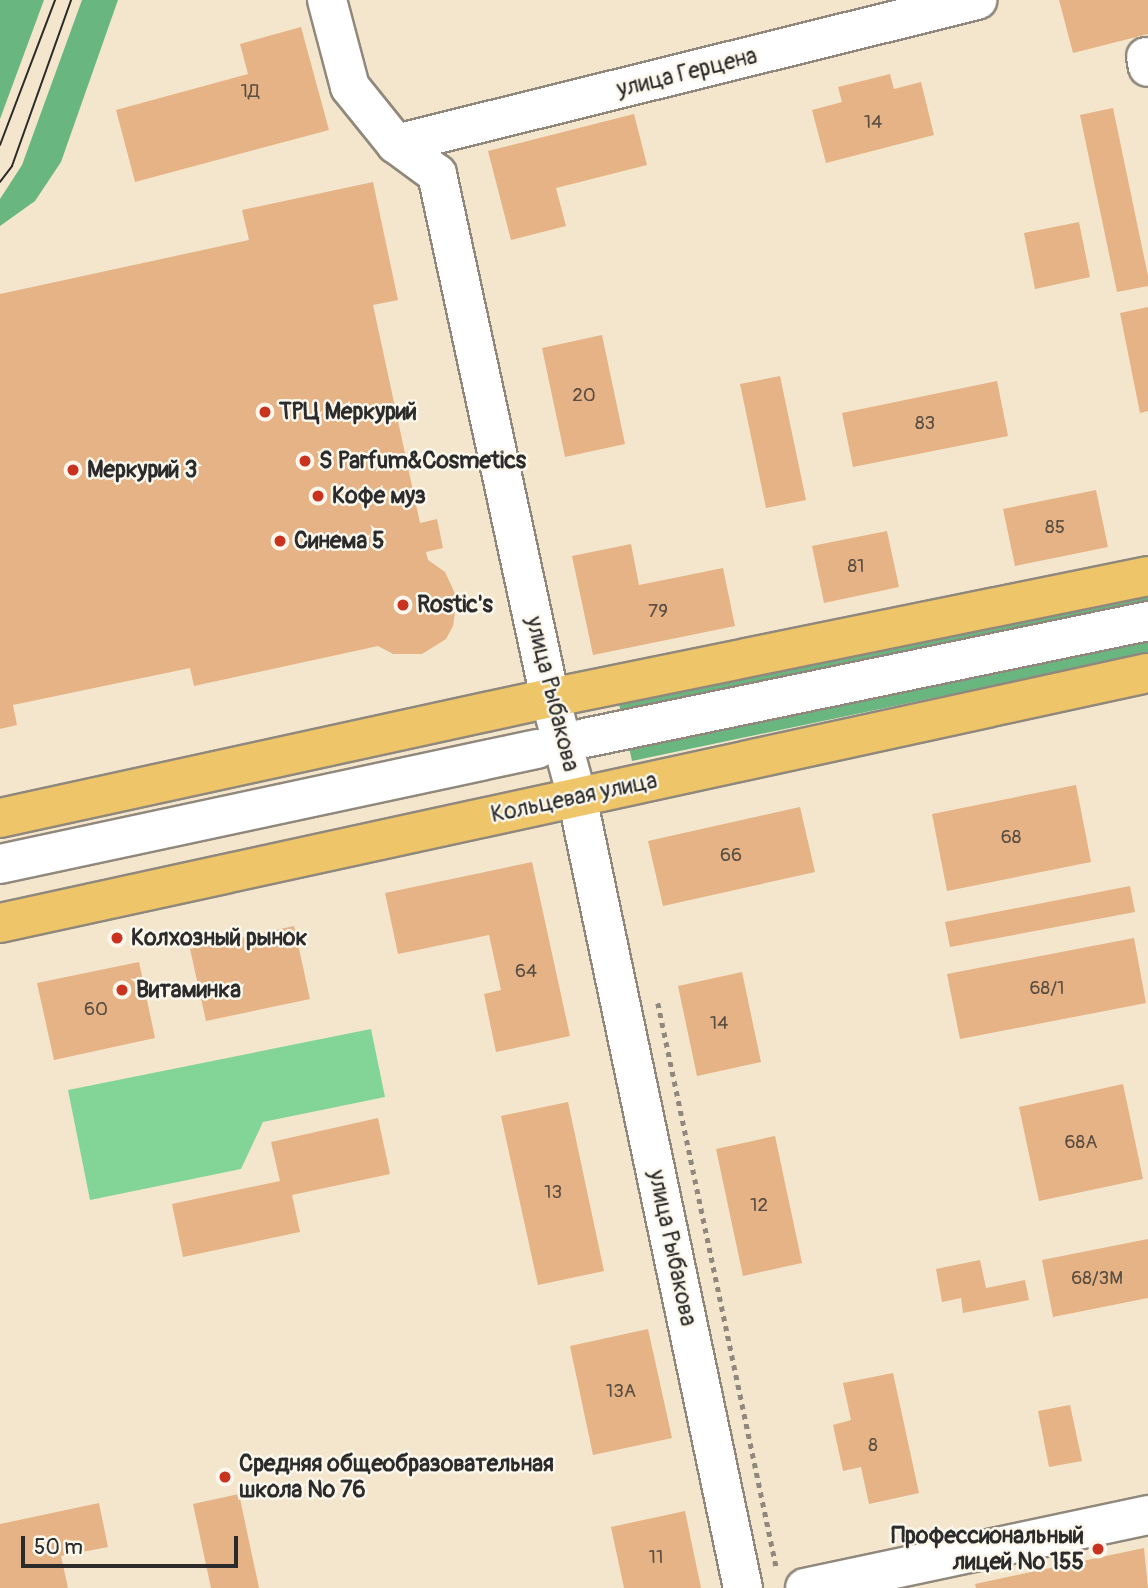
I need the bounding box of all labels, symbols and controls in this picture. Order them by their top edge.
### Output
street label: улица Герцена [614,42,760,104]
house number: 1Д [241,81,259,103]
house number: 14 [864,112,882,134]
house number: 20 [572,385,596,407]
place label: ТРЦ Меркурий [279,398,417,426]
marker: ТРЦ Меркурий [257,404,273,420]
house number: 83 [915,413,935,435]
place label: S Parfum&Cosmetics [319,447,526,475]
marker: S Parfum&Cosmetics [297,453,313,469]
place label: Меркурий 3 [87,456,197,484]
marker: Меркурий 3 [65,462,81,478]
place label: Кофе муз [332,482,426,510]
marker: Кофе муз [310,488,326,504]
house number: 85 [1045,517,1065,539]
place label: Синема 5 [294,527,385,555]
marker: Синема 5 [272,533,288,549]
house number: 81 [847,556,865,578]
place label: Rostic's [417,591,493,619]
marker: Rostic's [395,597,411,613]
house number: 79 [648,601,668,623]
street label: улица Рыбакова [519,614,585,774]
street label: Кольцевая улица [488,767,660,829]
house number: 68 [1001,827,1021,849]
house number: 66 [720,845,742,867]
place label: Колхозный рынок [131,924,307,952]
marker: Колхозный рынок [109,930,125,946]
house number: 64 [515,961,537,983]
place label: Витаминка [136,976,241,1004]
house number: 68/1 [1030,978,1064,1000]
marker: Витаминка [114,982,130,998]
house number: 60 [84,999,108,1021]
house number: 14 [710,1013,728,1035]
house number: 68А [1065,1132,1097,1154]
street label: улица Рыбакова [642,1168,702,1328]
house number: 13 [544,1182,562,1204]
house number: 12 [750,1195,768,1217]
house number: 68/3М [1071,1268,1123,1290]
house number: 13А [606,1381,636,1403]
house number: 8 [868,1435,878,1457]
place label: Средняя общеобразовательная школа № 76 [239,1450,554,1504]
marker: Средняя общеобразовательная школа № 76 [217,1469,233,1485]
scale bar [24,1522,242,1566]
place label: Профессиональный лицей № 155 [891,1522,1084,1576]
text: 50 m [34,1534,83,1561]
marker: Профессиональный лицей № 155 [1090,1541,1106,1557]
house number: 11 [649,1547,663,1569]

